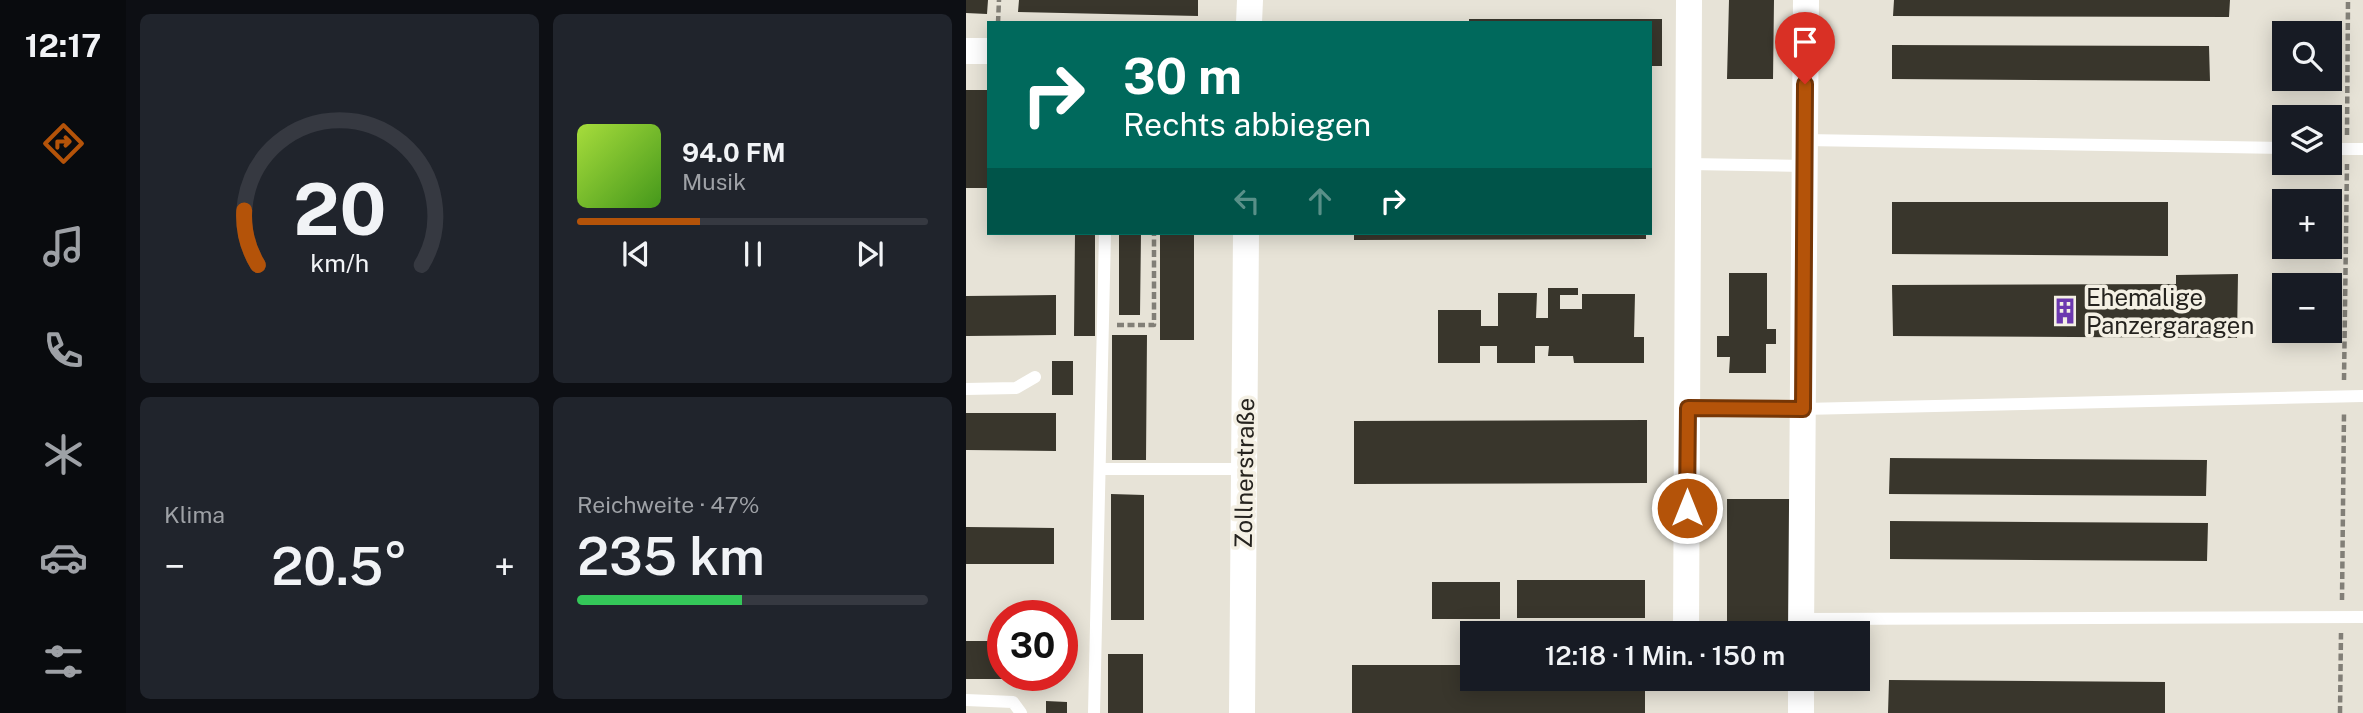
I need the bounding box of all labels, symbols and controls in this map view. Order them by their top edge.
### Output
pin [1775,12.0,1835,84]
map controls [2272,21,2342,343]
button: search [2272,21,2342,91]
icon: arrive [1786,23,1824,61]
text: 12:17 [25,27,101,64]
text: 30 m [1123,47,1242,105]
icon: right [1008,49,1099,140]
button: layers [2272,105,2342,175]
text: Rechts abbiegen [1123,106,1371,143]
icon: directions [39,119,88,168]
text: 94.0 FM [682,137,786,168]
text: 20 [293,166,386,251]
text: Musik [682,168,746,195]
icon: left [1228,182,1266,220]
icon: ahead [1301,182,1339,220]
icon: right [1374,182,1412,220]
button: + [2272,189,2342,259]
icon: music [39,222,88,271]
icon: previous [617,235,655,273]
icon: pause [734,235,772,273]
icon: next [851,235,889,273]
text: km/h [310,248,369,278]
button: − [2272,273,2342,343]
place label: Ehemalige Panzergaragen [2086,283,2254,339]
building icon: Ehemalige Panzergaragen [2050,296,2080,326]
icon: phone [39,326,88,375]
street label: Zollnerstraße [1229,398,1259,548]
icon: climate [39,430,88,479]
position arrow [1650,471,1724,545]
text: Reichweite · 47% [577,491,759,518]
text: Klima [164,501,225,528]
text: 235 km [577,526,765,587]
icon: car [39,533,88,582]
text: 20.5° [271,536,408,597]
text: − [164,544,185,589]
text: + [494,544,515,589]
speed limit sign: 30 [987,600,1078,691]
icon: filters [39,637,88,686]
text: 12:18 · 1 Min. · 150 m [1545,640,1785,671]

